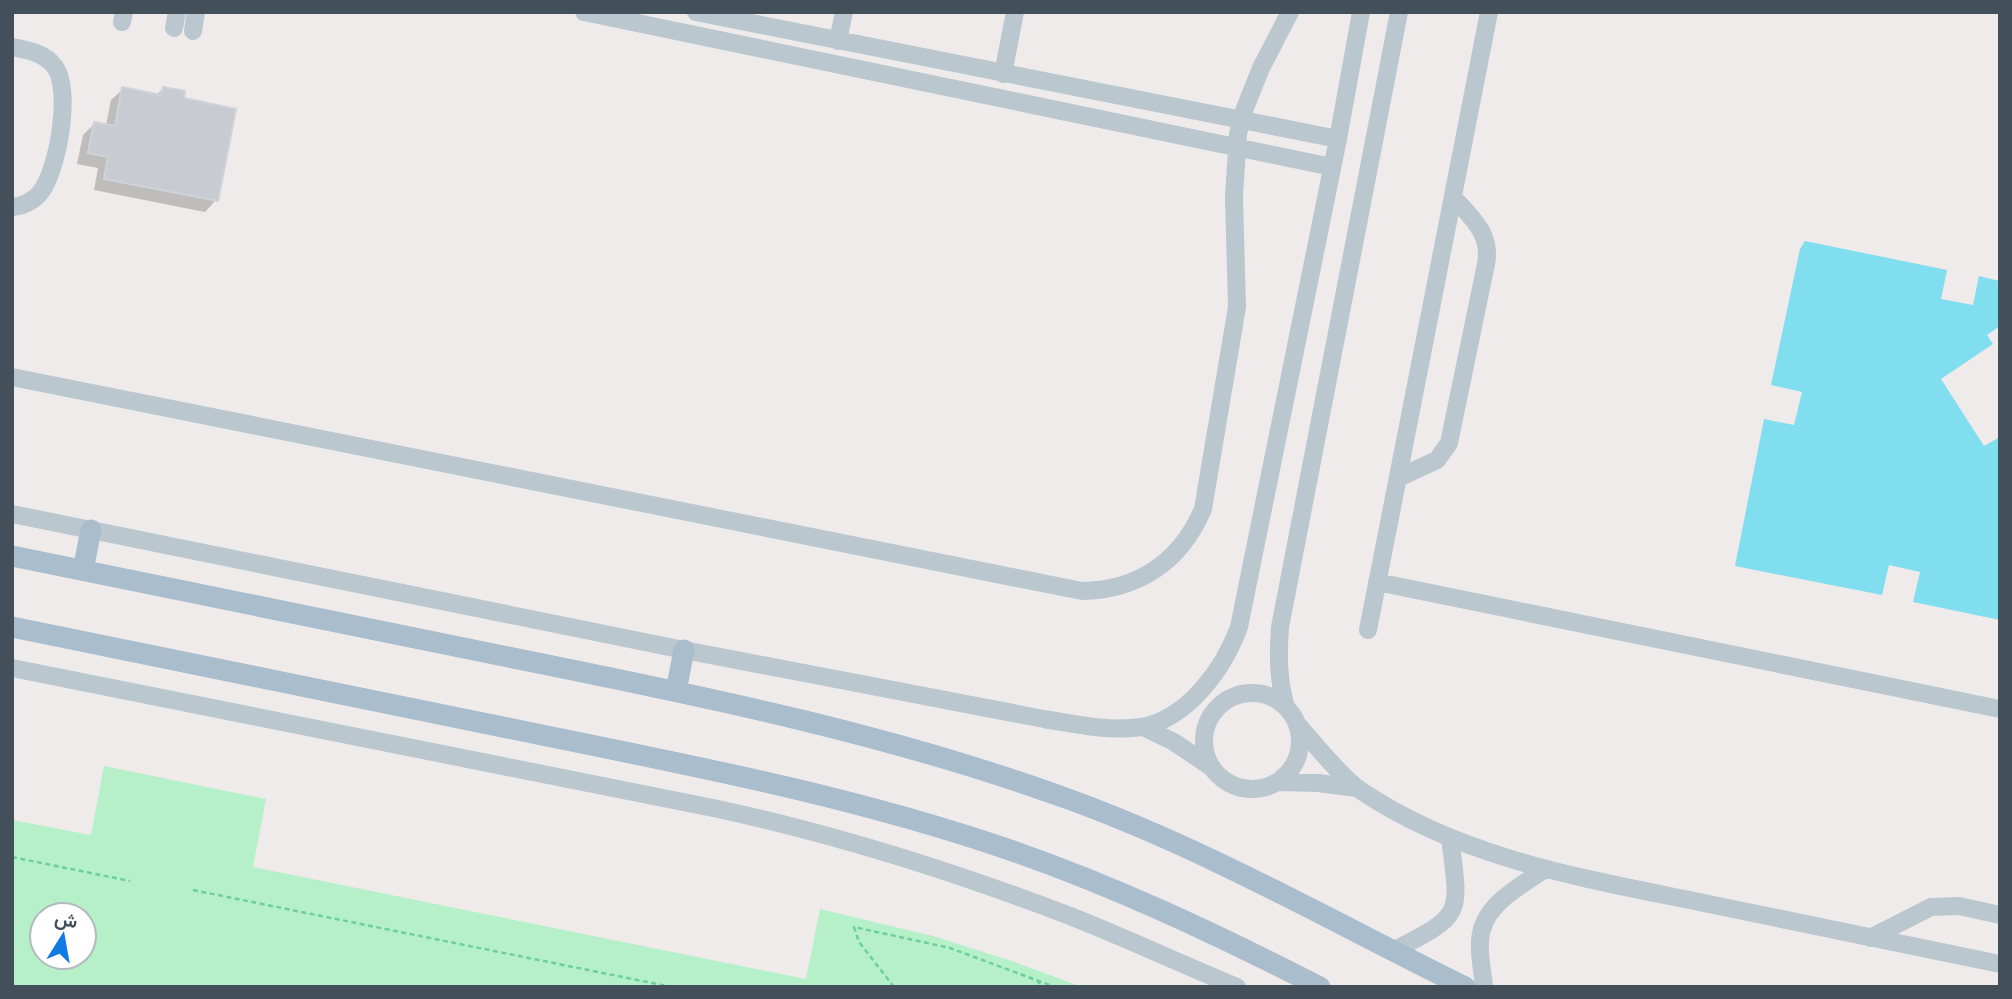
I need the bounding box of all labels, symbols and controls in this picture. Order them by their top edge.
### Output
north arrow [28,901,98,971]
text: ش [53,909,79,933]

